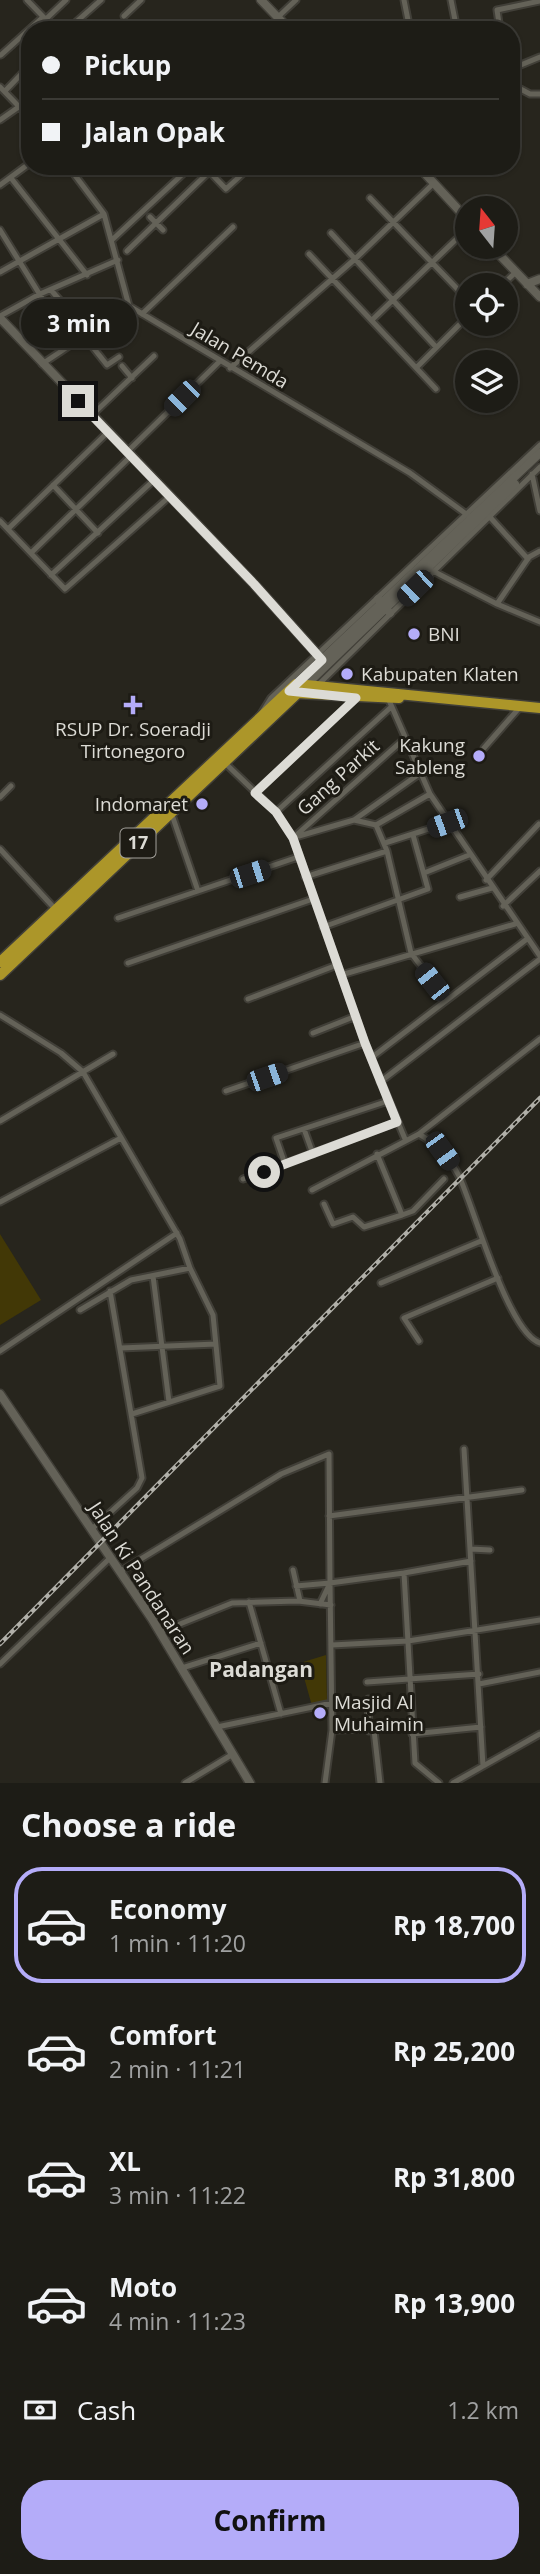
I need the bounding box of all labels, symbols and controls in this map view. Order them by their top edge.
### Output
text: Pickup [84,47,171,83]
text: Jalan Opak [84,114,225,150]
north arrow [455,196,518,259]
map controls [455,196,518,413]
button: locate [455,273,518,336]
callout: 3 min [20,300,136,348]
text: 3 min [47,307,111,339]
street label: Jalan Pemda [185,315,294,394]
button: layers [455,350,518,413]
car [160,376,205,420]
route end [62,385,94,417]
car [393,566,438,610]
place label: BNI [428,621,460,647]
marker: BNI [406,626,422,642]
place label: Kabupaten Klaten [361,661,519,687]
marker: Kabupaten Klaten [339,666,355,682]
marker: RSUP Dr. Soeradji Tirtonegoro [123,695,143,715]
place label: RSUP Dr. Soeradji Tirtonegoro [55,716,211,764]
place label: Kakung Sableng [395,732,465,780]
street label: Gang Parkit [291,733,385,821]
marker: Kakung Sableng [471,748,487,764]
place label: Indomaret [95,791,188,817]
marker: Indomaret [194,796,210,812]
car [424,806,471,840]
road number: 17 [120,828,156,858]
car [227,858,274,890]
car [411,959,454,1005]
car [244,1060,291,1094]
car [422,1128,463,1174]
route start [248,1156,280,1188]
street label: Jalan Ki Pandanaran [82,1495,201,1659]
district label: Padangan [209,1655,313,1683]
place label: Masjid Al Muhaimin [334,1689,424,1737]
marker: Masjid Al Muhaimin [312,1705,328,1721]
text: Choose a ride [21,1803,236,1846]
text: Economy [109,1891,227,1927]
icon: car [25,1894,88,1957]
text: Rp 18,700 [393,1907,515,1943]
text: 1 min · 11:20 [109,1927,246,1959]
text: Comfort [109,2017,216,2053]
icon: car [25,2020,88,2083]
text: Rp 25,200 [393,2033,515,2069]
text: 2 min · 11:21 [109,2053,246,2085]
text: XL [109,2143,141,2179]
icon: car [25,2146,88,2209]
text: Rp 31,800 [393,2159,515,2195]
text: 3 min · 11:22 [109,2179,246,2211]
text: Moto [109,2269,177,2305]
icon: car [25,2272,88,2335]
text: Rp 13,900 [393,2285,515,2321]
text: 4 min · 11:23 [109,2305,246,2337]
icon: cash [21,2391,59,2429]
text: Cash [77,2392,136,2428]
text: 1.2 km [447,2394,519,2426]
button: Confirm [21,2480,519,2560]

